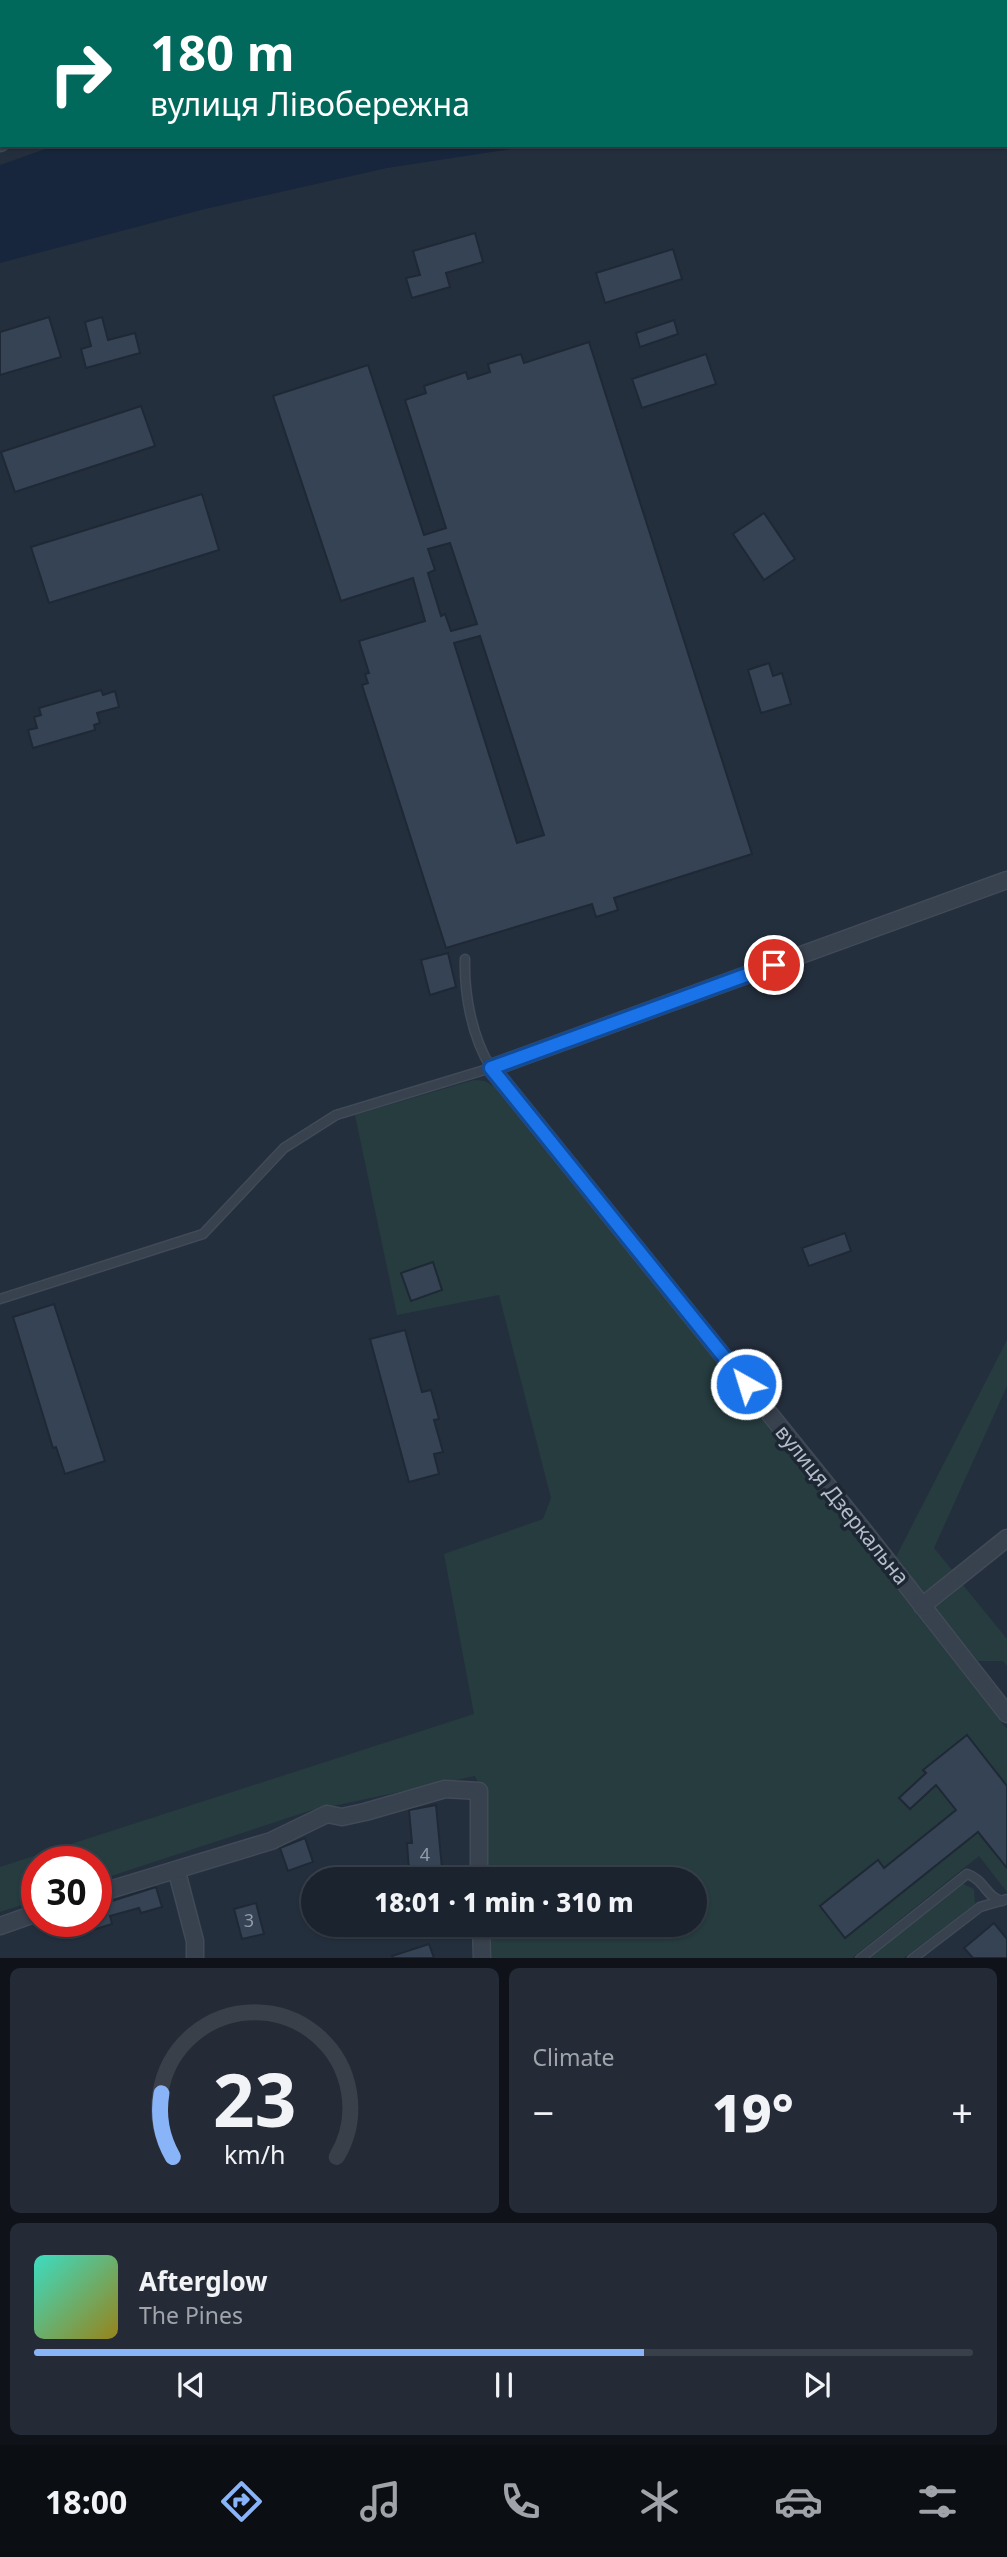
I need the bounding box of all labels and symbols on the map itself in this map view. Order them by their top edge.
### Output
pin [744,935,804,995]
position arrow [709,1347,783,1421]
street label: вулиця Дзеркальна [770,1419,916,1590]
house number: 4 [420,1842,430,1866]
speed limit sign: 30 [21,1846,112,1937]
house number: 3 [244,1908,254,1932]

